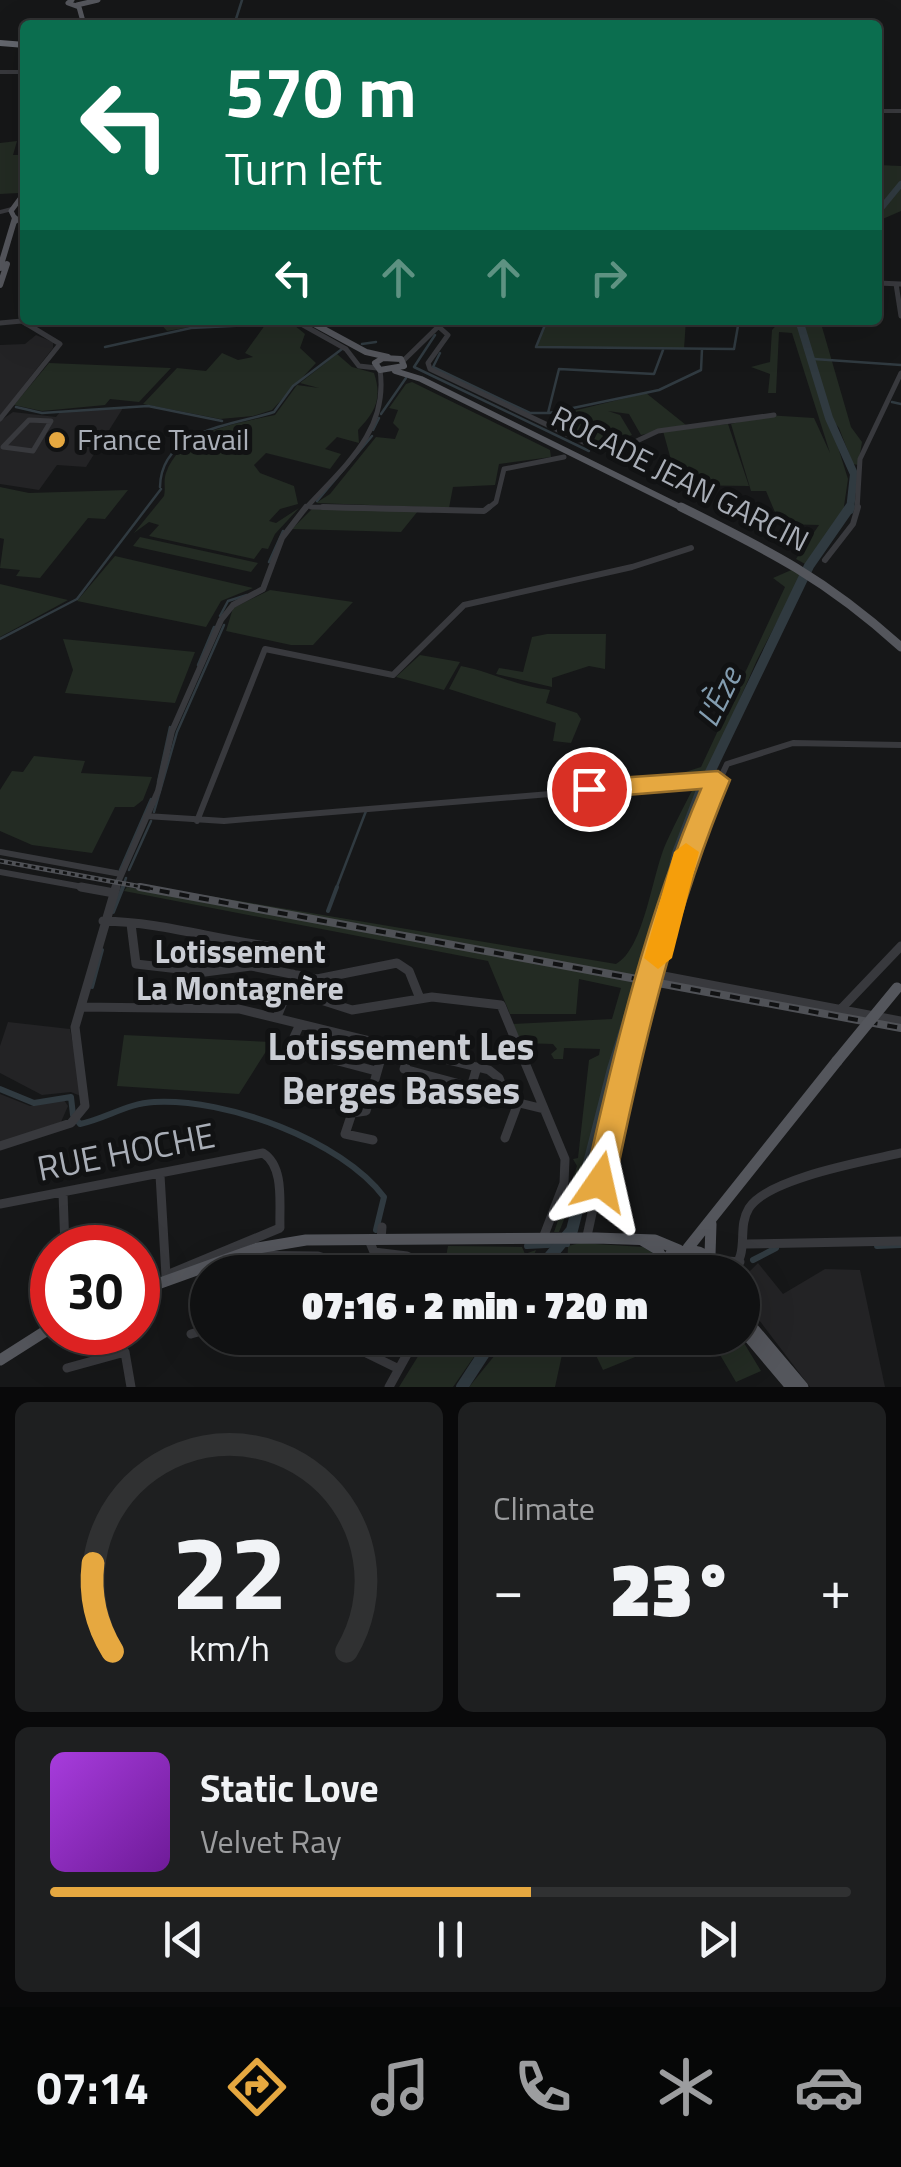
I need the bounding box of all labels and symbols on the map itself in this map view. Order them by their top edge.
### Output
street label: ROCADE JEAN GARCIN [544,393,817,563]
place label: France Travail [77,416,250,462]
marker: France Travail [46,429,68,451]
water label: L'Èze [683,657,754,734]
pin [547,747,632,832]
district label: Lotissement La Montagnère [136,927,344,1012]
district label: Lotissement Les Berges Basses [268,1017,534,1119]
street label: RUE HOCHE [32,1107,219,1195]
position arrow [548,1130,652,1234]
speed limit sign: 30 [30,1225,160,1355]

